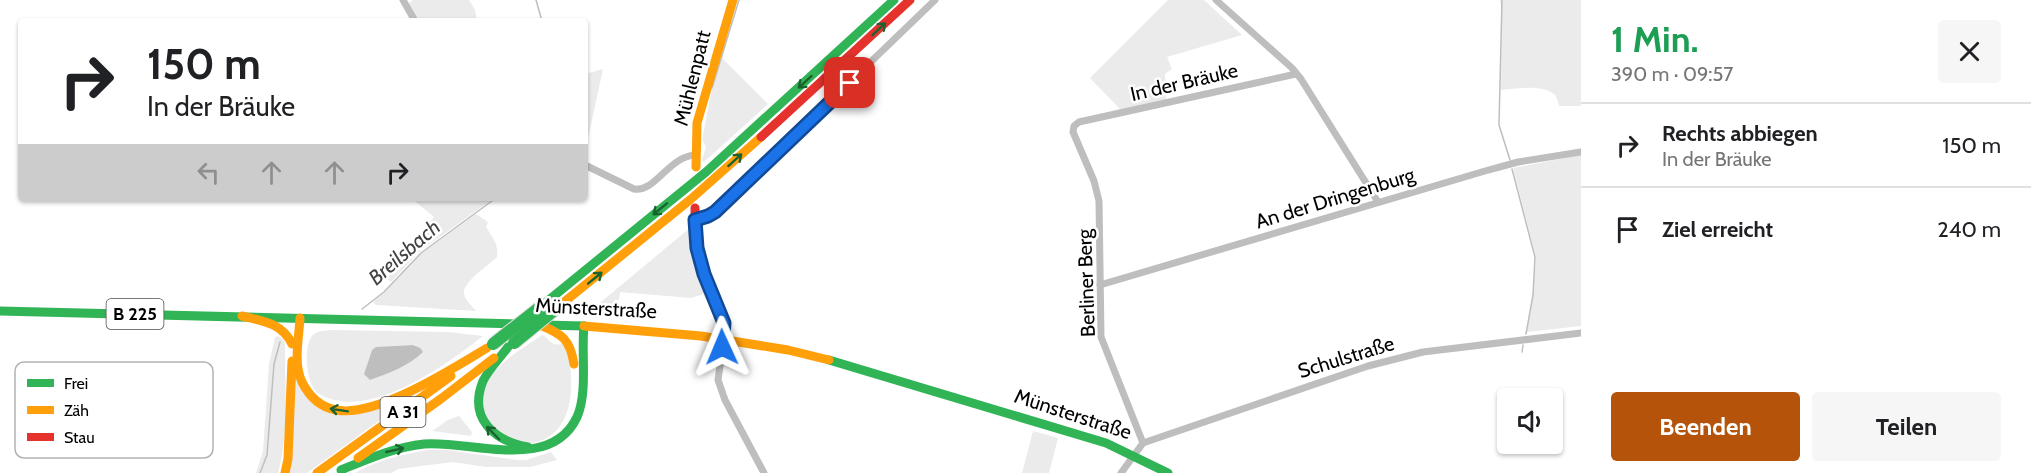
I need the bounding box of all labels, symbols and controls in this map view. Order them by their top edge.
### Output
text: 1 Min. [1611,17,1699,61]
button: close [1938,20,2001,83]
one-way arrow [871,22,886,36]
street label: Mühlenpatt [669,28,715,128]
text: 150 m [147,38,261,90]
icon: right [48,42,126,120]
pin [824,57,875,108]
street label: In der Bräuke [1128,58,1240,106]
text: 390 m · 09:57 [1611,62,1733,86]
icon: arrive [833,66,866,99]
one-way arrow [798,75,813,89]
text: In der Bräuke [147,90,295,123]
text: Rechts abbiegen [1662,120,1818,147]
icon: right [1611,129,1644,162]
text: 150 m [1942,132,2001,159]
text: In der Bräuke [1662,147,1772,171]
one-way arrow [727,153,742,167]
icon: left [192,156,225,189]
icon: ahead [255,156,288,189]
icon: ahead [318,156,351,189]
icon: right [381,156,414,189]
street label: An der Dringenburg [1252,162,1419,234]
one-way arrow [653,202,669,215]
icon: arrive [1611,213,1644,246]
water label: Breilsbach [363,214,445,290]
text: Ziel erreicht [1662,216,1773,243]
text: 240 m [1937,216,2001,243]
street label: Berliner Berg [1072,228,1100,337]
one-way arrow [586,271,602,284]
street label: Münsterstraße [535,293,657,323]
road number: B 225 [106,299,164,329]
position arrow [690,315,754,379]
street label: Schulstraße [1295,331,1397,383]
legend [15,362,213,458]
text: Frei [64,374,88,393]
street label: Münsterstraße [1011,384,1135,444]
map controls [1497,388,1563,454]
button: sound [1497,388,1563,454]
button: Beenden [1611,392,1800,461]
button: Teilen [1812,392,2001,461]
road number: A 31 [380,397,426,427]
text: Zäh [64,401,89,420]
one-way arrow [329,405,349,416]
one-way arrow [486,425,501,440]
text: Stau [64,428,95,447]
one-way arrow [385,444,405,455]

